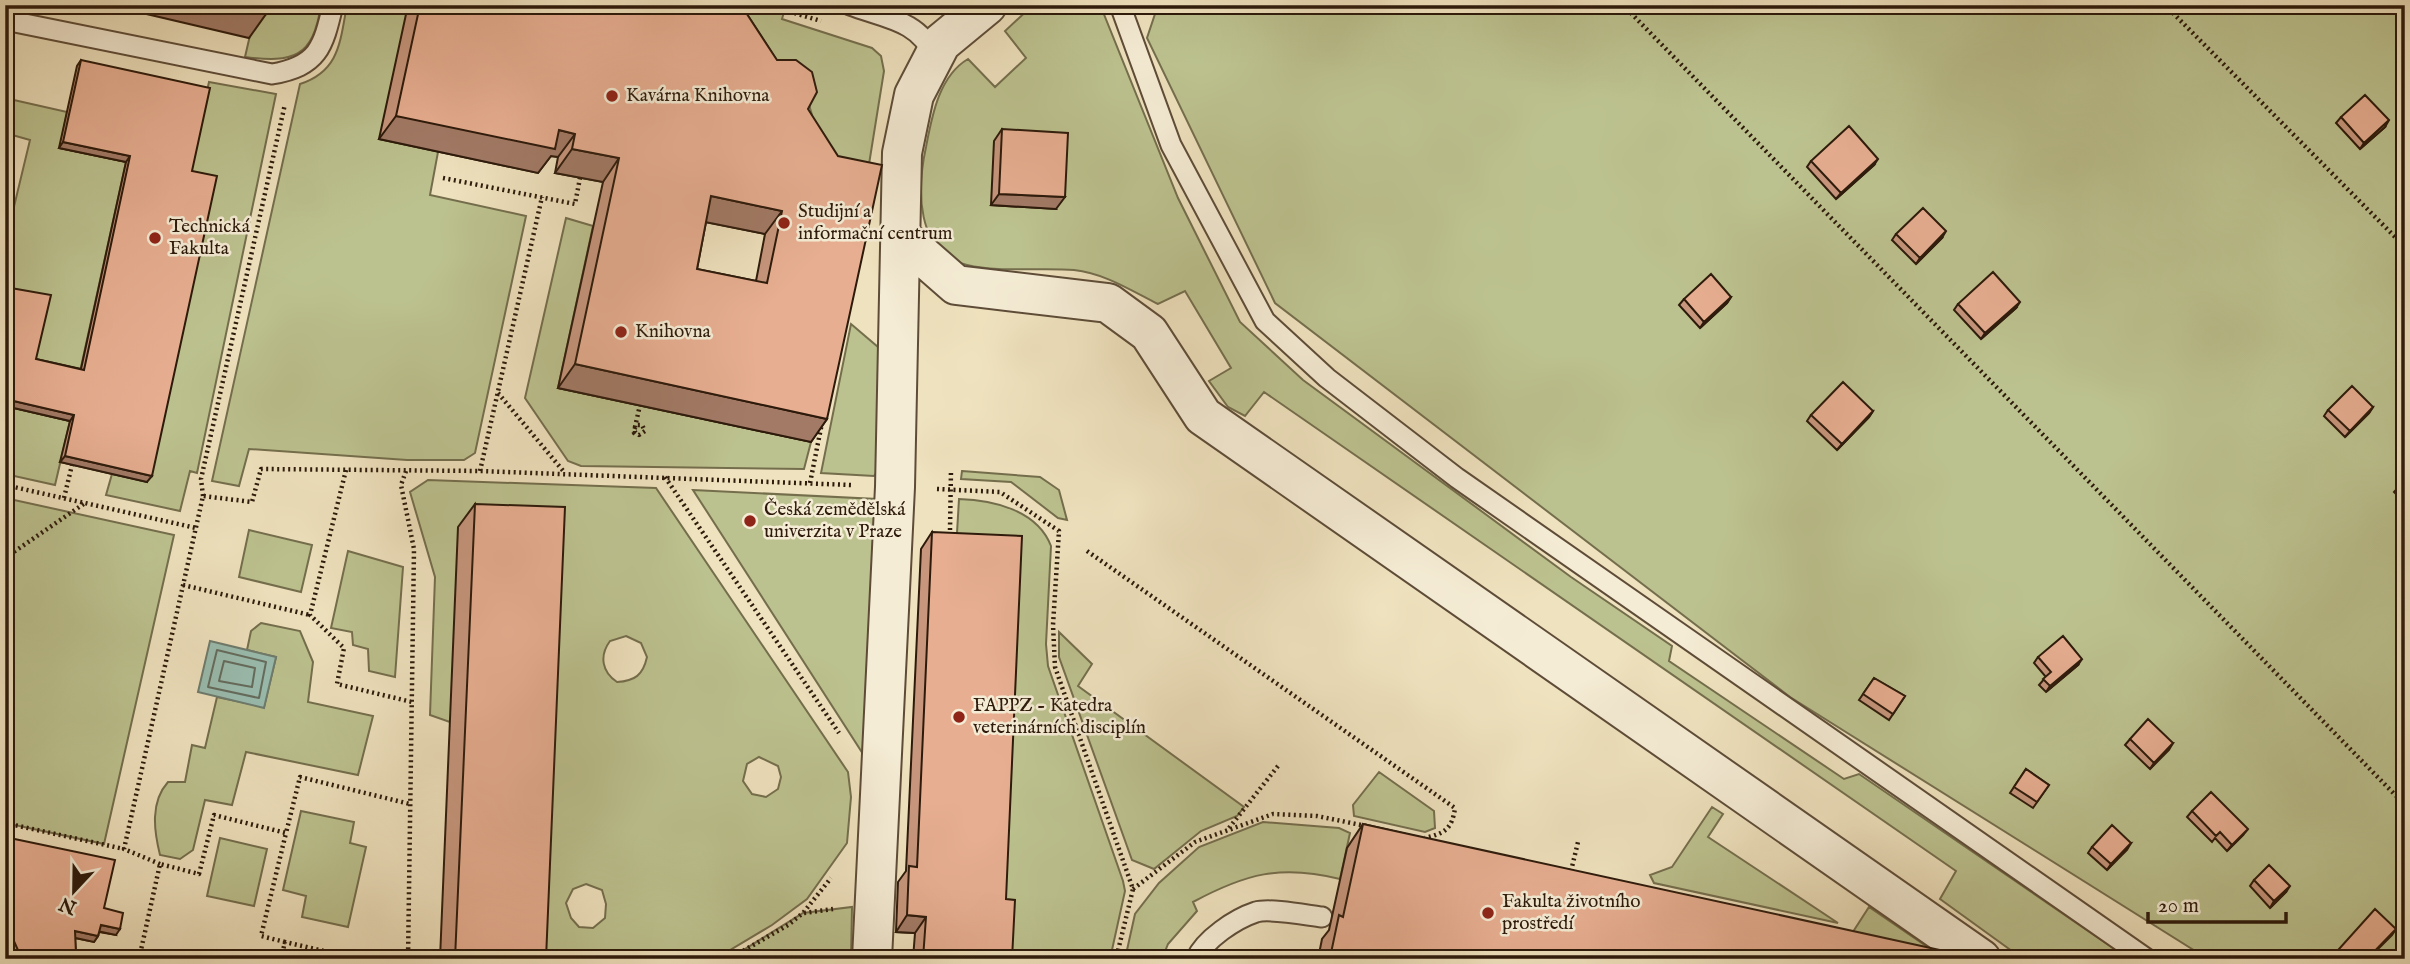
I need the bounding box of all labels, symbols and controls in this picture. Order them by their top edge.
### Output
place label: Kavárna Knihovna [626,84,770,108]
marker: Kavárna Knihovna [604,88,620,104]
place label: Studijní a informační centrum [798,200,953,246]
place label: Technická Fakulta [169,215,251,261]
marker: Studijní a informační centrum [776,215,792,231]
marker: Technická Fakulta [147,230,163,246]
place label: Knihovna [635,320,712,344]
marker: Knihovna [613,324,629,340]
place label: Česká zemědělská univerzita v Praze [764,497,906,544]
marker: Česká zemědělská univerzita v Praze [742,513,758,529]
place label: FAPPZ - Katedra veterinárních disciplín [973,694,1146,740]
marker: FAPPZ - Katedra veterinárních disciplín [951,709,967,725]
north arrow [38,856,108,926]
scale bar [2148,880,2286,924]
text: N [56,890,81,919]
place label: Fakulta životního prostředí [1502,890,1640,936]
text: 20 m [2158,893,2199,920]
marker: Fakulta životního prostředí [1480,905,1496,921]

